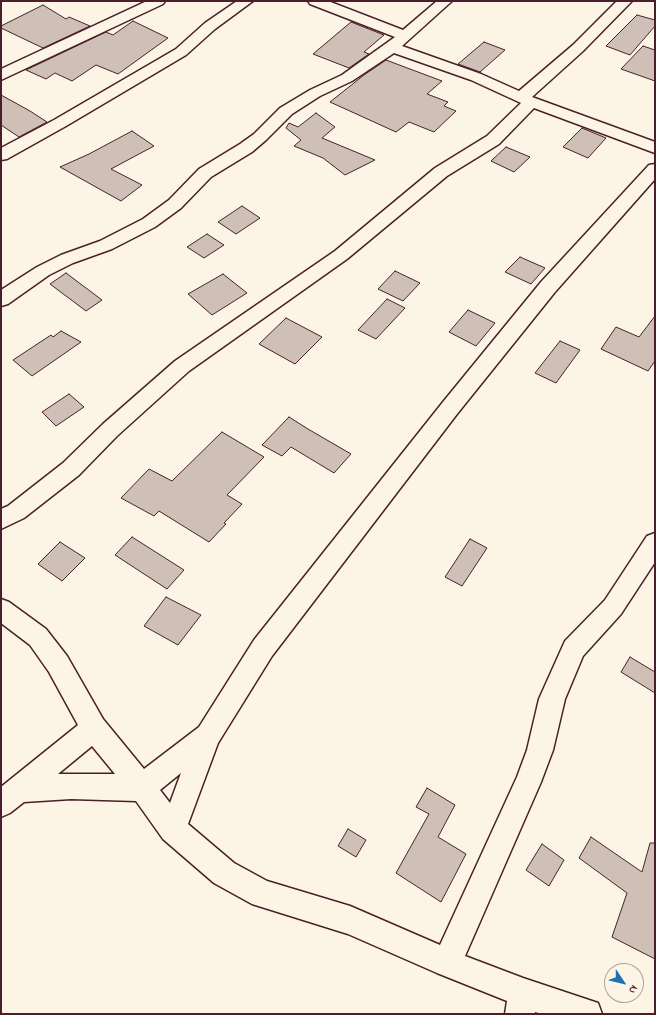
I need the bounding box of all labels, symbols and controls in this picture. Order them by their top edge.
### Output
north arrow [604,963,644,1003]
text: N [624,982,642,997]

